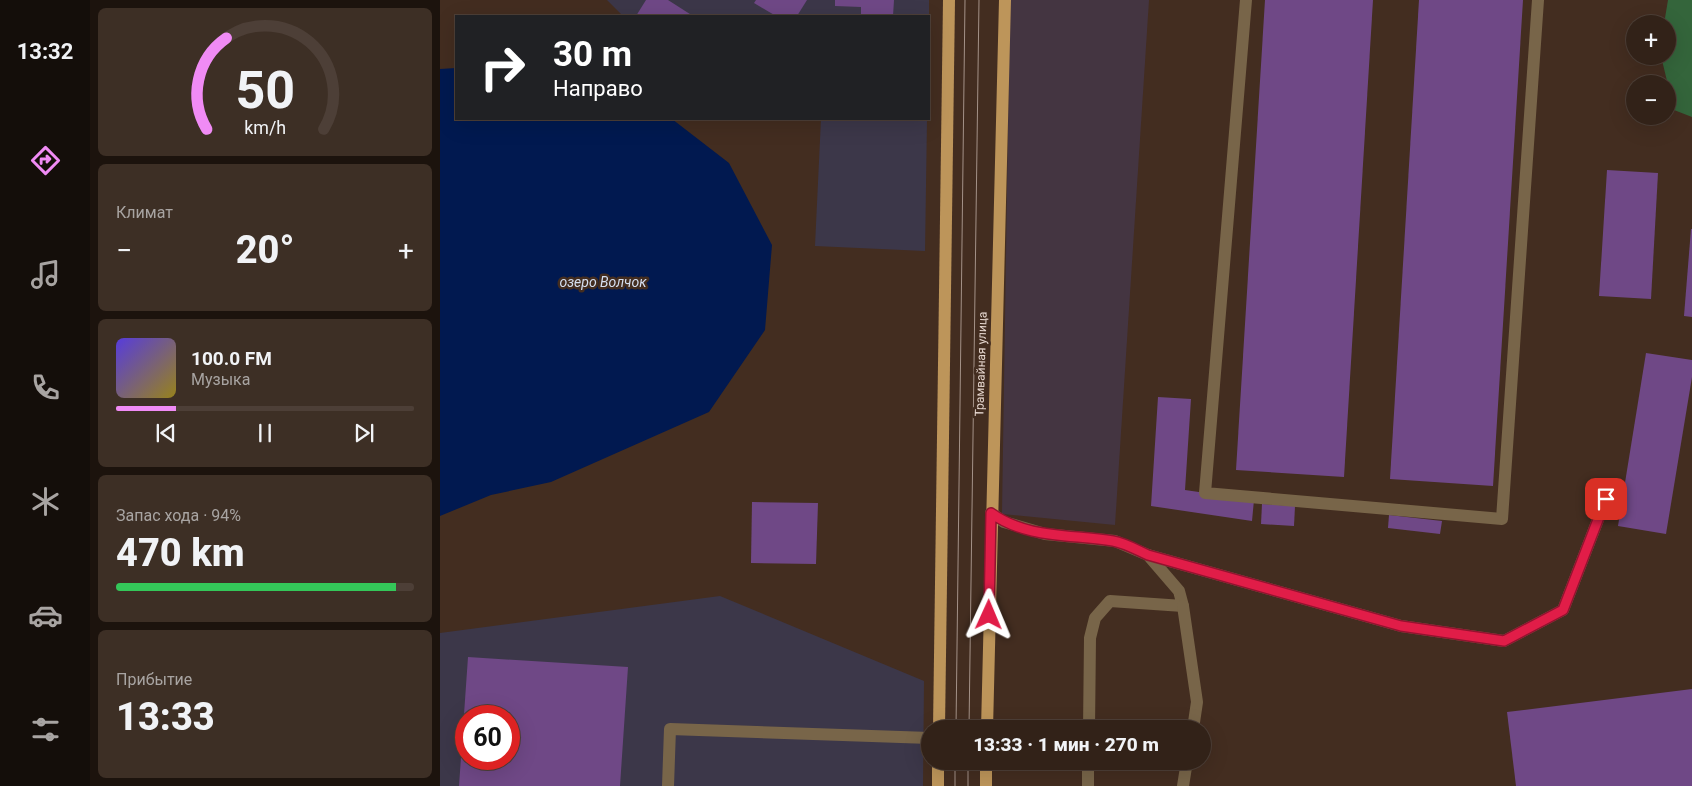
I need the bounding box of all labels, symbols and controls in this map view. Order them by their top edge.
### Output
map controls [1626,15,1676,125]
button: + [1626,15,1676,65]
text: 30 m [553,34,632,75]
icon: right [470,35,535,100]
text: 13:32 [17,39,73,64]
text: 50 [235,60,295,121]
button: − [1626,75,1676,125]
text: Направо [553,76,643,101]
text: km/h [244,117,286,138]
icon: directions [28,143,63,178]
text: Климат [116,203,173,222]
text: 20° [236,228,294,272]
text: − [116,234,132,267]
text: + [398,234,414,267]
icon: music [28,257,63,292]
water label: озеро Волчок [559,274,647,290]
street label: Трамвайная улица [972,311,990,417]
text: 100.0 FM [191,347,272,370]
icon: phone [28,370,63,405]
text: Музыка [191,370,250,389]
icon: previous [152,419,180,447]
icon: pause [251,419,279,447]
icon: next [350,419,378,447]
pin [1585,478,1627,520]
icon: climate [28,484,63,519]
icon: arrive [1592,485,1620,513]
text: Запас хода · 94% [116,506,241,525]
text: 470 km [116,531,245,575]
position arrow [962,588,1014,640]
icon: car [28,598,63,633]
text: Прибытие [116,670,192,689]
text: 13:33 [116,695,215,739]
speed limit sign: 60 [455,705,520,770]
icon: filters [28,712,63,747]
text: 13:33 · 1 мин · 270 m [973,733,1159,756]

